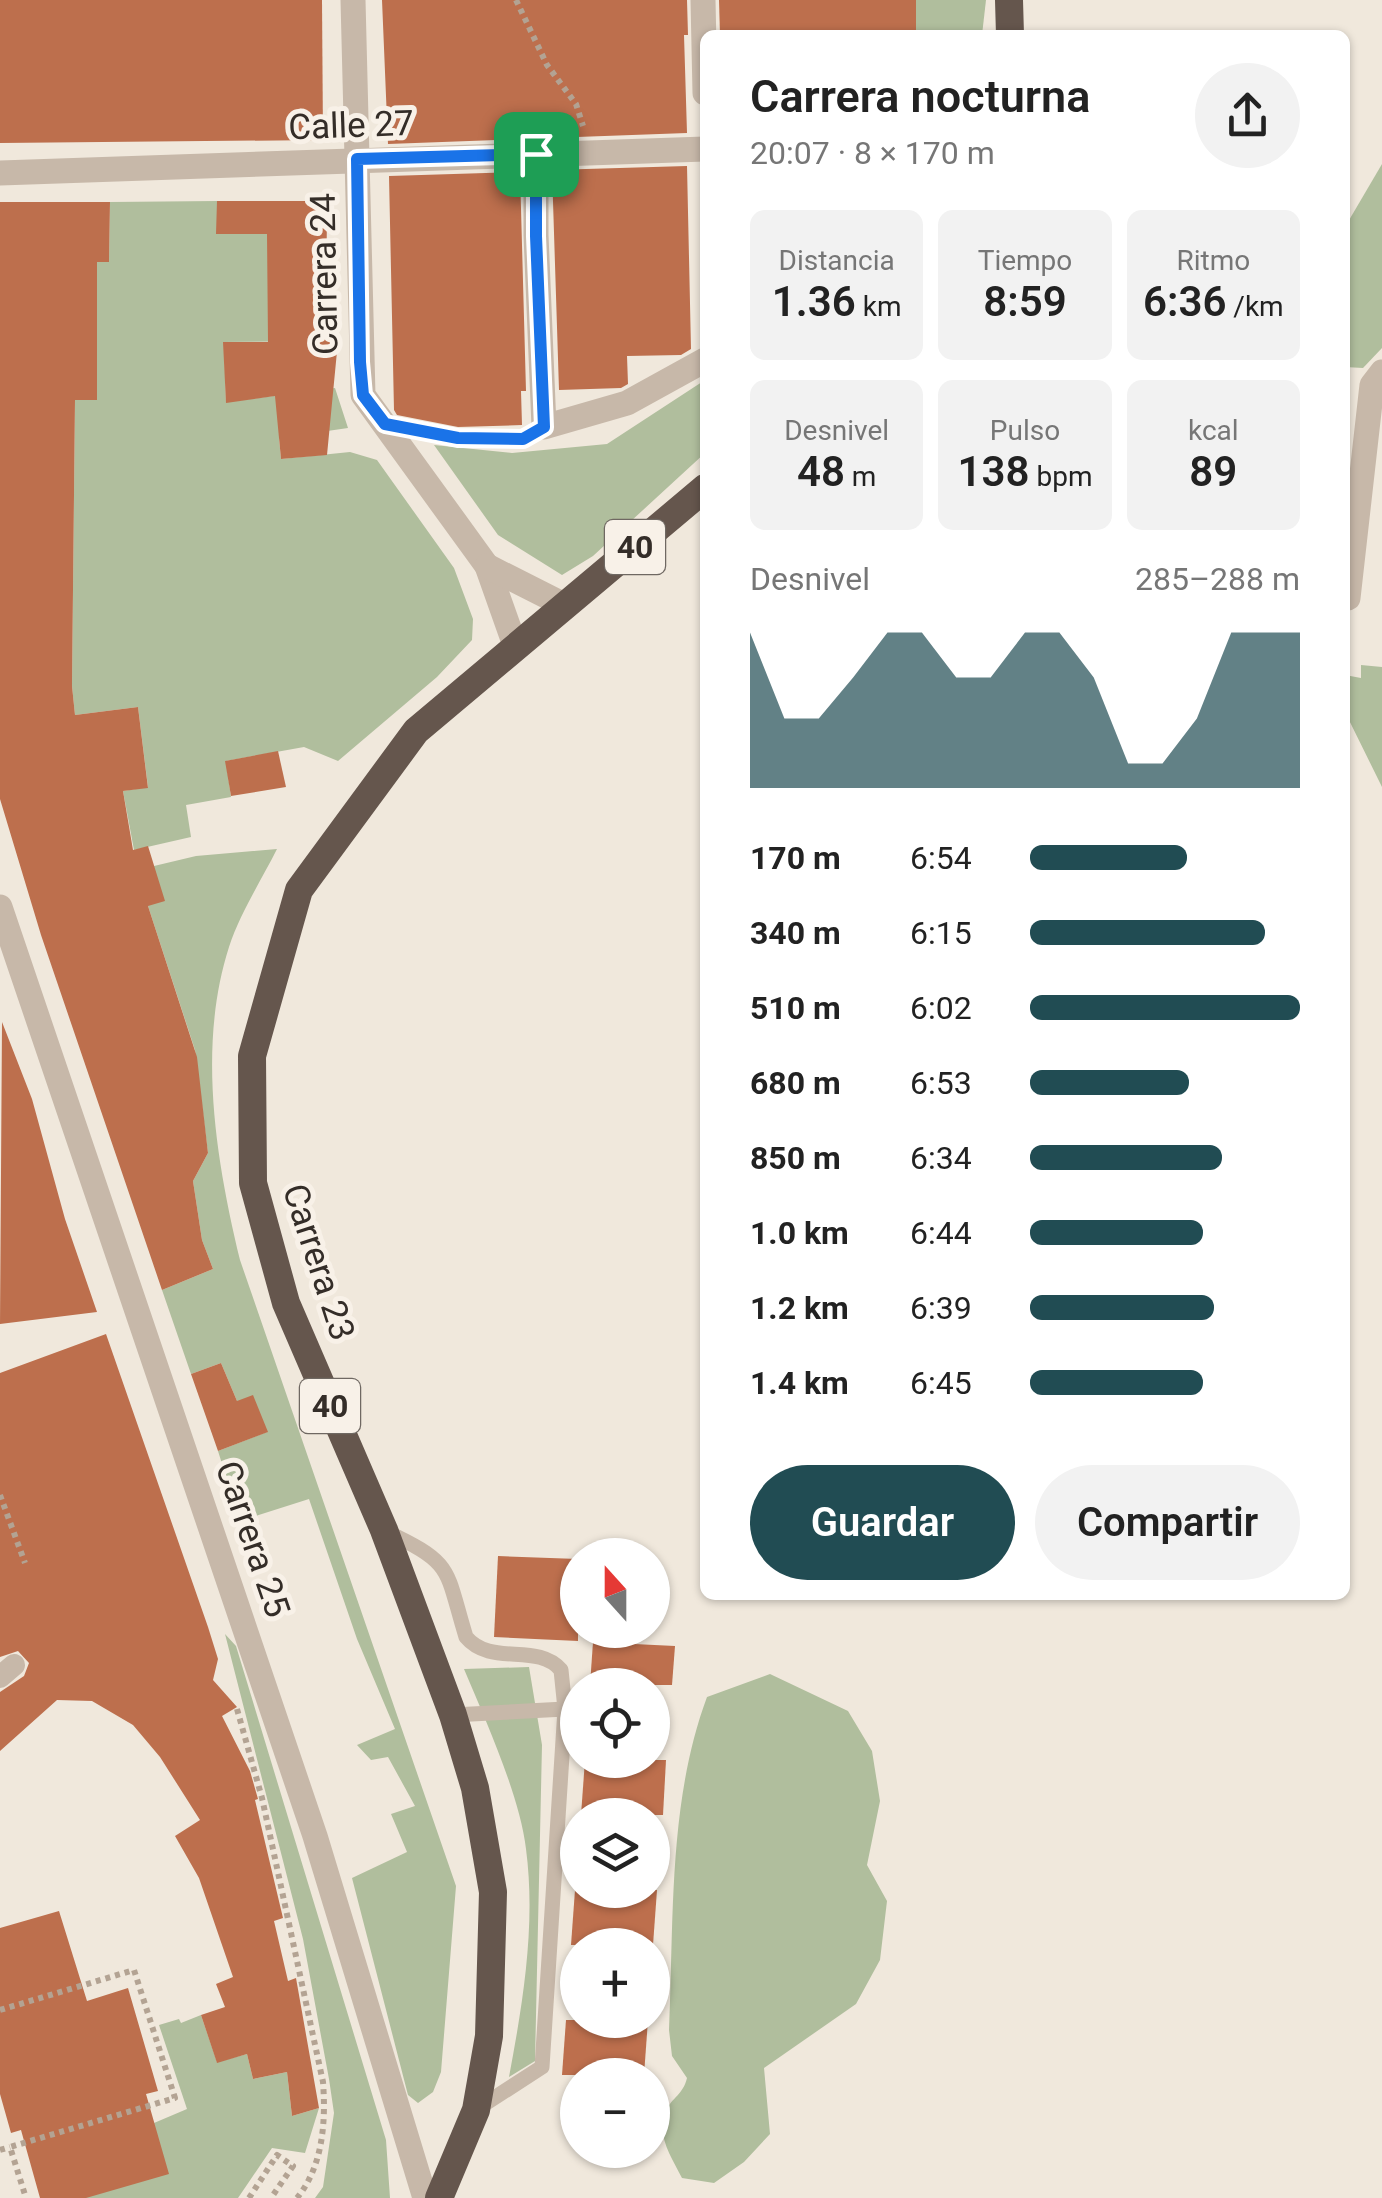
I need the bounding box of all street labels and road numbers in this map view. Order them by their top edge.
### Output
street label: Calle 27 [288,103,414,148]
street label: Carrera 24 [303,193,346,355]
road number: 40 [605,520,665,574]
street label: Carrera 23 [274,1179,363,1346]
road number: 40 [300,1379,360,1433]
street label: Carrera 25 [207,1456,298,1622]

